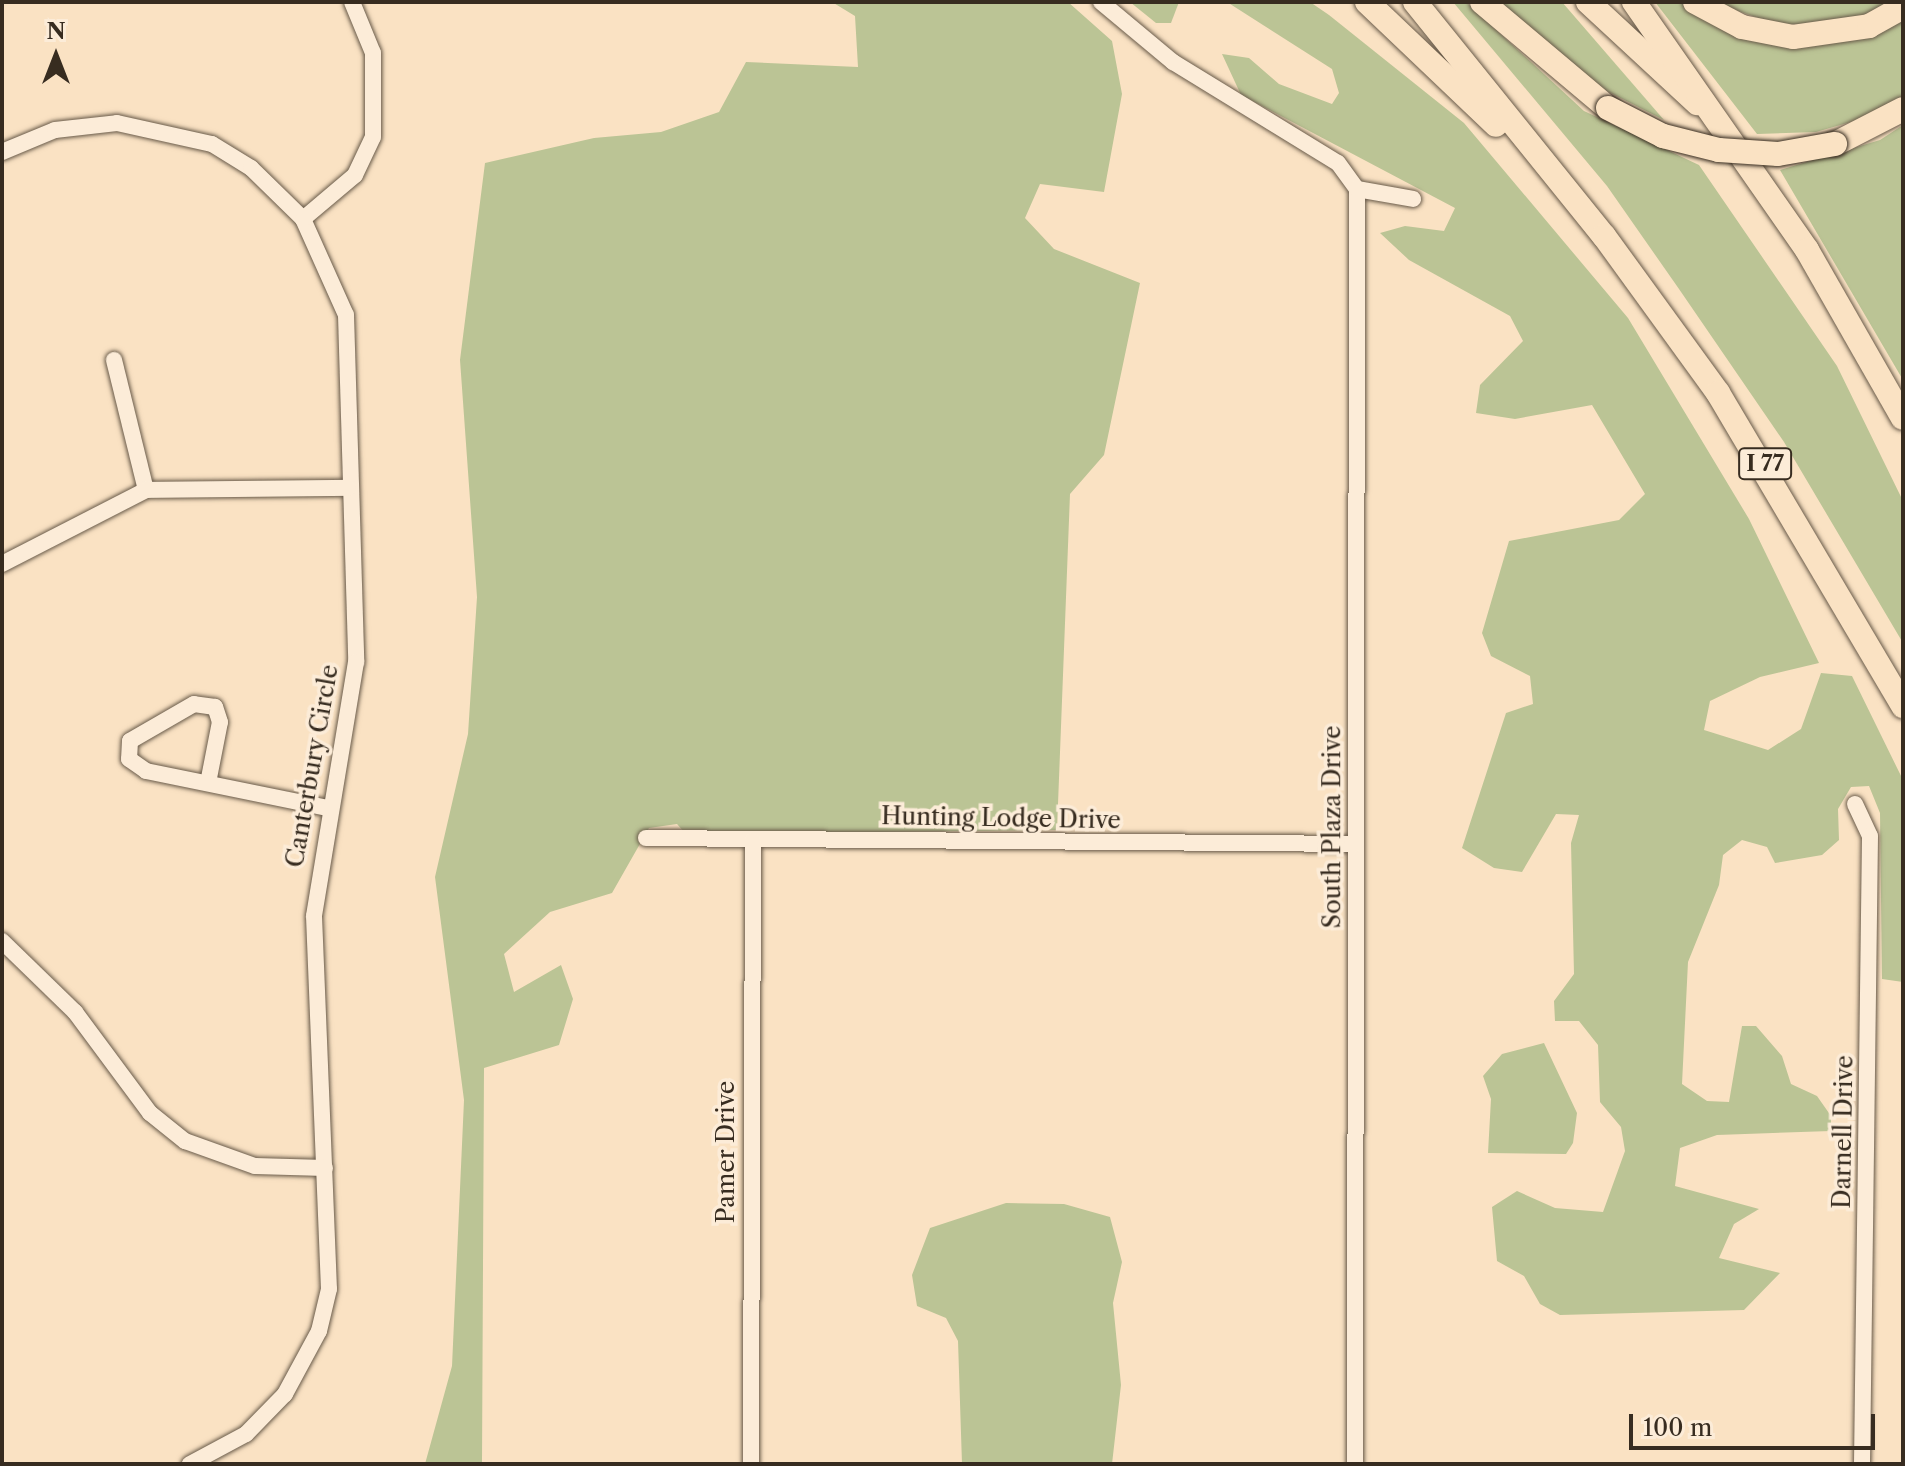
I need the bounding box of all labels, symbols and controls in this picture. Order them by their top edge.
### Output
north arrow [16,16,96,96]
text: N [46,18,66,45]
road number: I 77 [1737,446,1793,482]
street label: Canterbury Circle [280,662,344,870]
street label: South Plaza Drive [1318,725,1346,929]
street label: Hunting Lodge Drive [881,802,1121,834]
street label: Darnell Drive [1827,1055,1859,1209]
street label: Pamer Drive [712,1081,740,1223]
scale bar [1633,1398,1879,1448]
text: 100 m [1643,1413,1712,1442]

